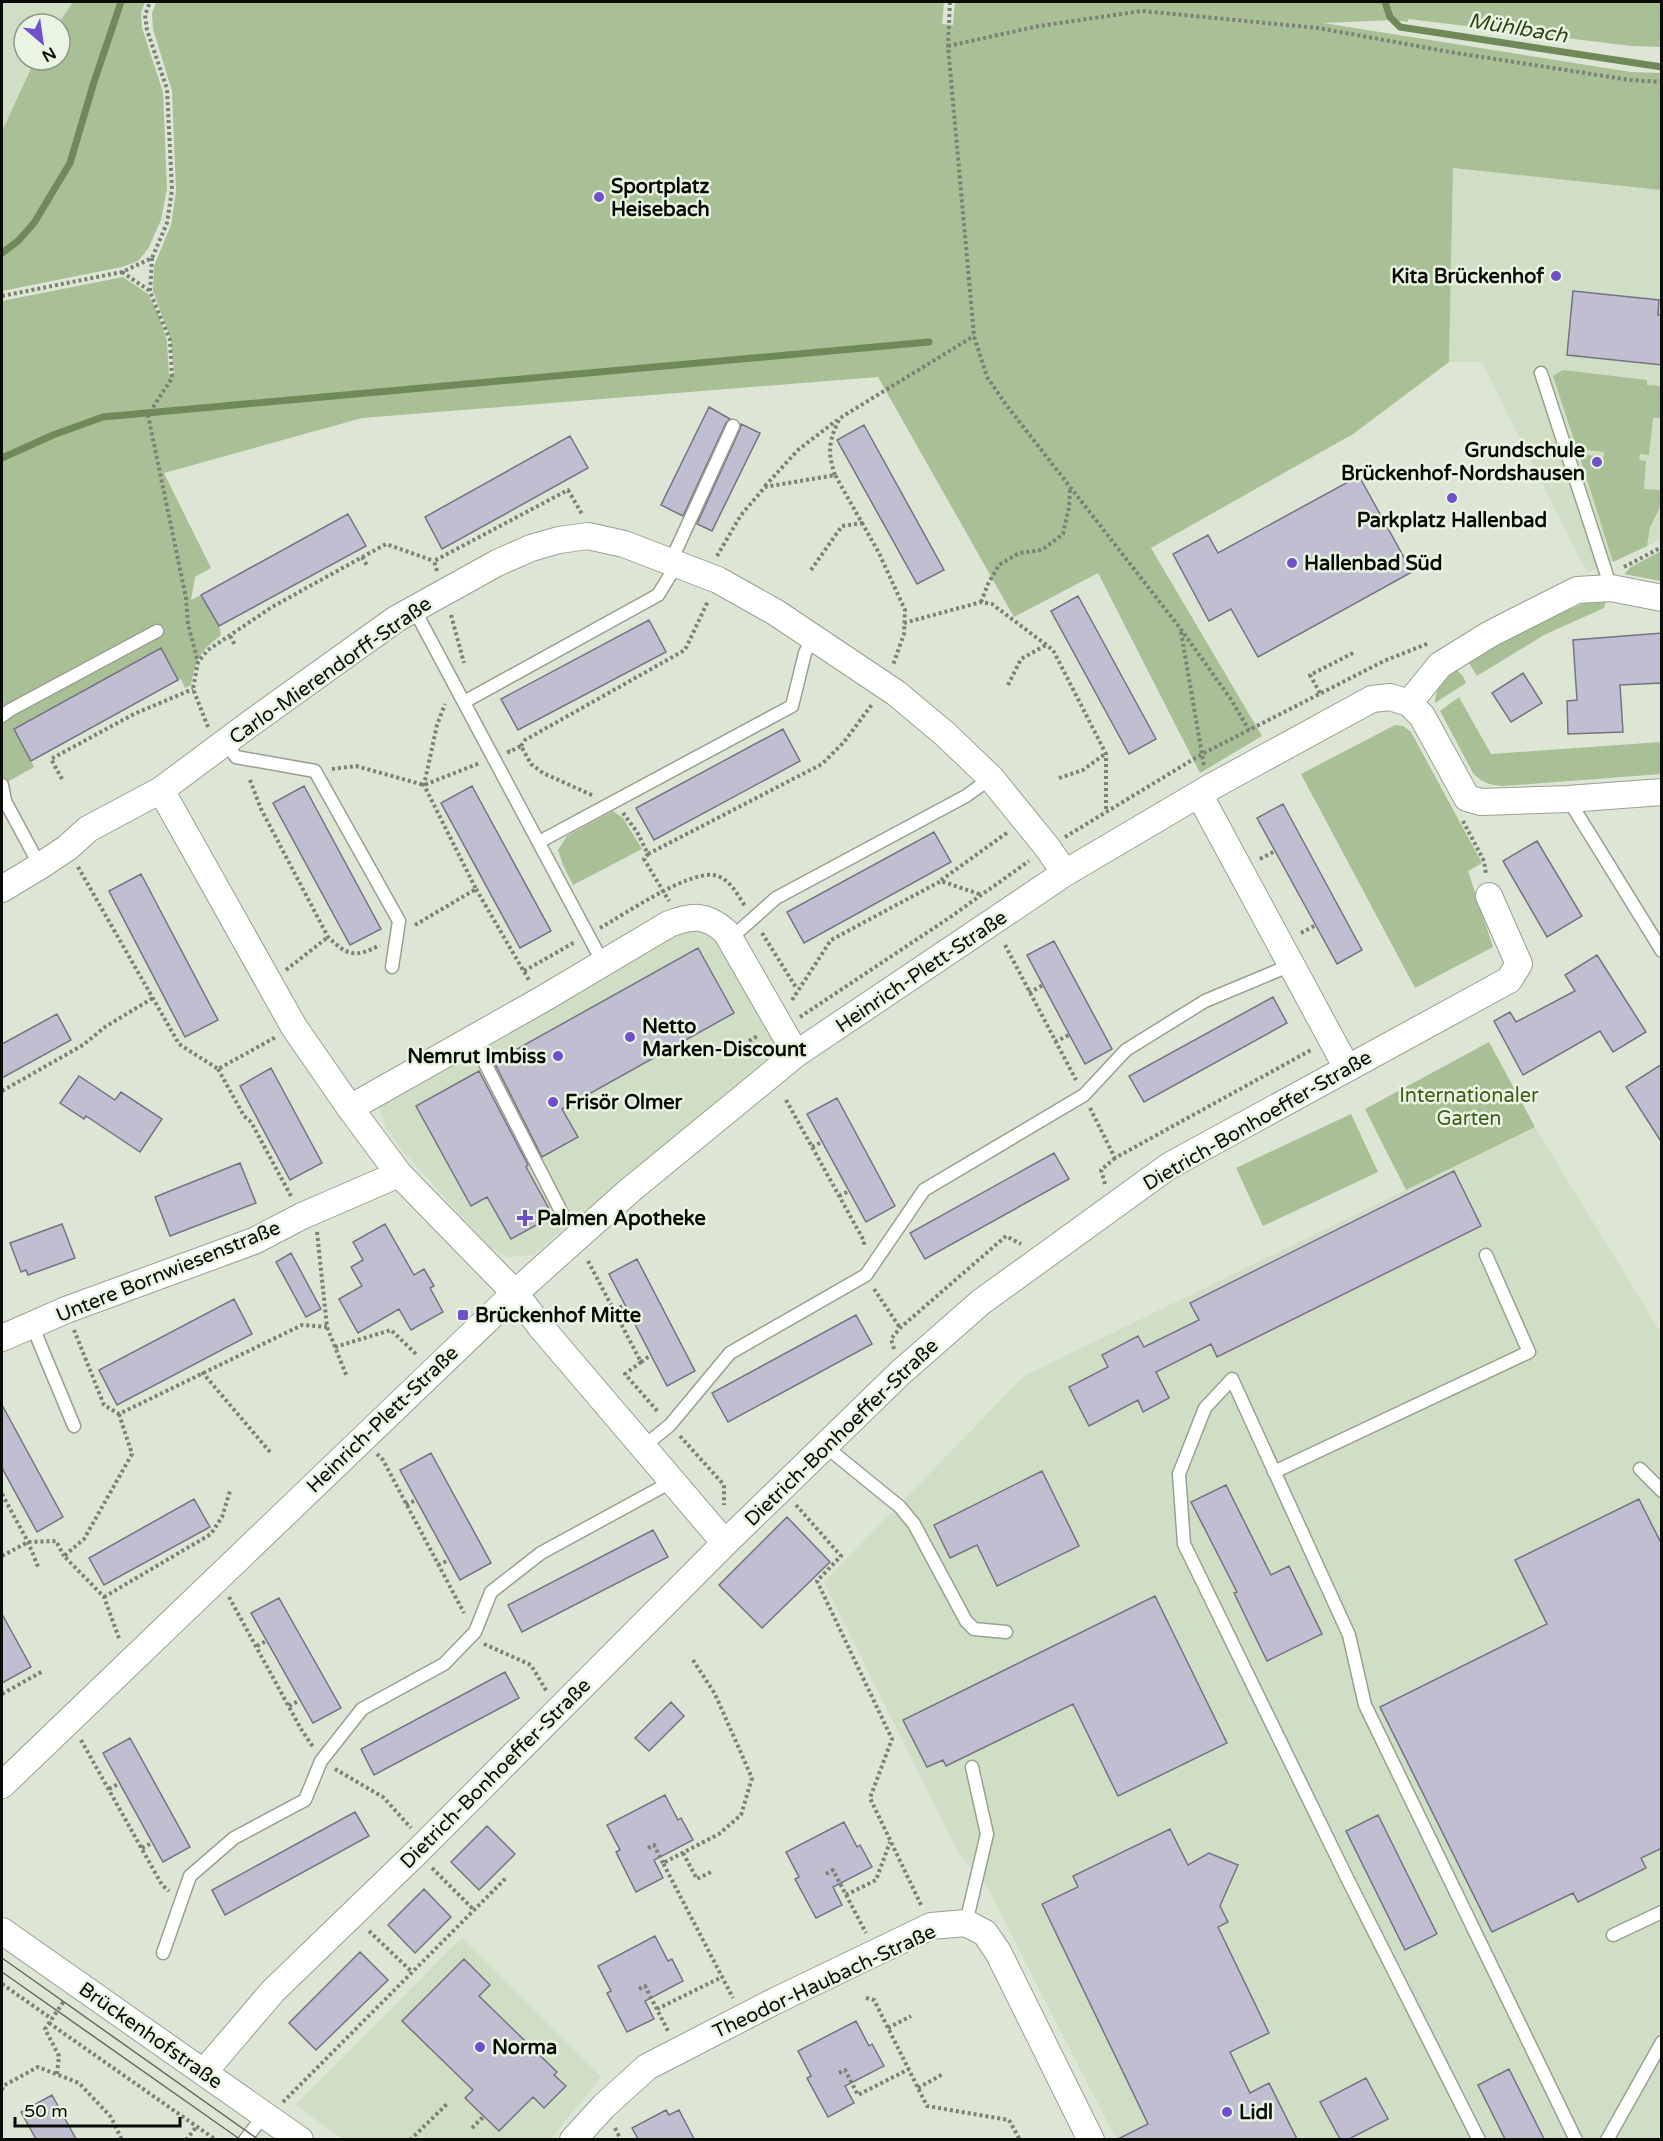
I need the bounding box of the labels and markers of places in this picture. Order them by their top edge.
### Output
place label: Sportplatz Heisebach [611,175,710,222]
marker: Sportplatz Heisebach [592,190,606,204]
place label: Kita Brückenhof [1391,265,1544,289]
marker: Kita Brückenhof [1549,269,1563,283]
place label: Grundschule Brückenhof-Nordshausen [1341,439,1585,486]
marker: Grundschule Brückenhof-Nordshausen [1590,455,1604,469]
marker: Parkplatz Hallenbad [1445,491,1459,505]
place label: Parkplatz Hallenbad [1357,509,1547,533]
place label: Hallenbad Süd [1304,552,1442,576]
marker: Hallenbad Süd [1285,556,1299,570]
place label: Netto Marken-Discount [642,1015,807,1062]
marker: Netto Marken-Discount [623,1030,637,1044]
place label: Nemrut Imbiss [407,1045,546,1069]
marker: Nemrut Imbiss [551,1049,565,1063]
place label: Frisör Olmer [565,1091,683,1115]
marker: Frisör Olmer [546,1095,560,1109]
place label: Palmen Apotheke [537,1207,706,1231]
marker: Palmen Apotheke [518,1211,532,1225]
place label: Brückenhof Mitte [475,1304,641,1328]
marker: Brückenhof Mitte [456,1308,470,1322]
place label: Norma [492,2036,557,2060]
marker: Norma [473,2040,487,2054]
place label: Lidl [1239,2101,1273,2125]
marker: Lidl [1220,2105,1234,2119]

